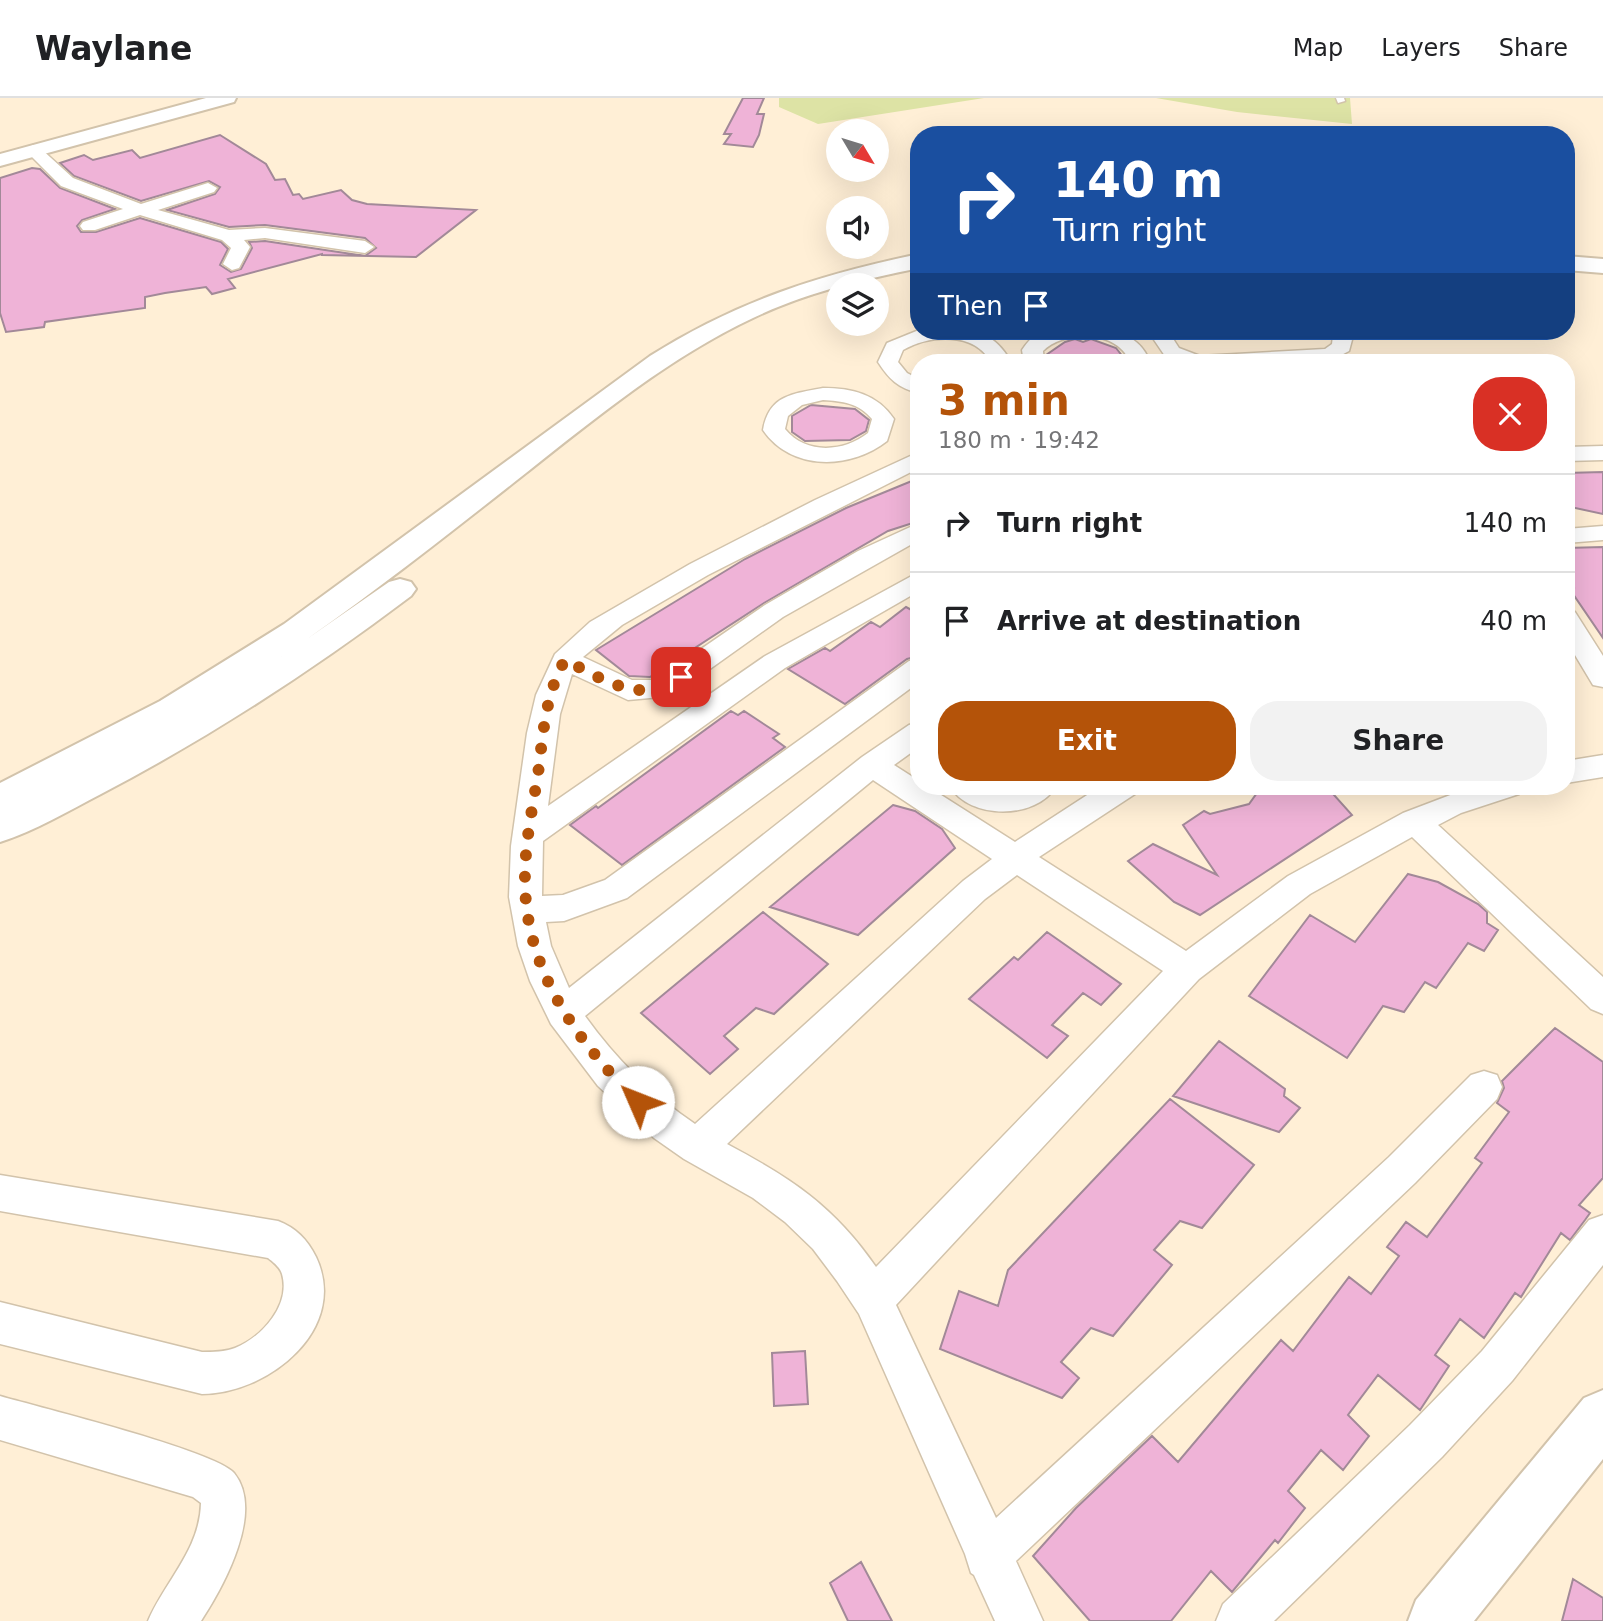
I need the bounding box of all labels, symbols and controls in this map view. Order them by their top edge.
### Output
text: Waylane [35,29,192,68]
text: Map [1293,34,1343,62]
text: Layers [1381,34,1461,62]
text: Share [1499,34,1568,62]
north arrow [826,119,889,182]
map controls [826,119,889,336]
text: 140 m [1053,152,1223,209]
icon: right [938,154,1029,245]
button: sound [826,196,889,259]
text: Turn right [1053,211,1206,249]
button: layers [826,273,889,336]
icon: arrive [1017,287,1055,325]
text: Then [938,291,1003,321]
text: 3 min [938,376,1070,425]
button: close [1473,377,1547,451]
text: 180 m · 19:42 [938,427,1100,453]
icon: right [938,504,976,542]
text: Turn right [997,508,1142,538]
text: 140 m [1464,508,1547,538]
icon: arrive [938,602,976,640]
text: Arrive at destination [997,606,1301,636]
text: 40 m [1480,606,1547,636]
pin [651,647,711,707]
icon: arrive [662,658,700,696]
button: Exit [938,701,1236,781]
button: Share [1250,701,1547,781]
position arrow [601,1065,675,1139]

